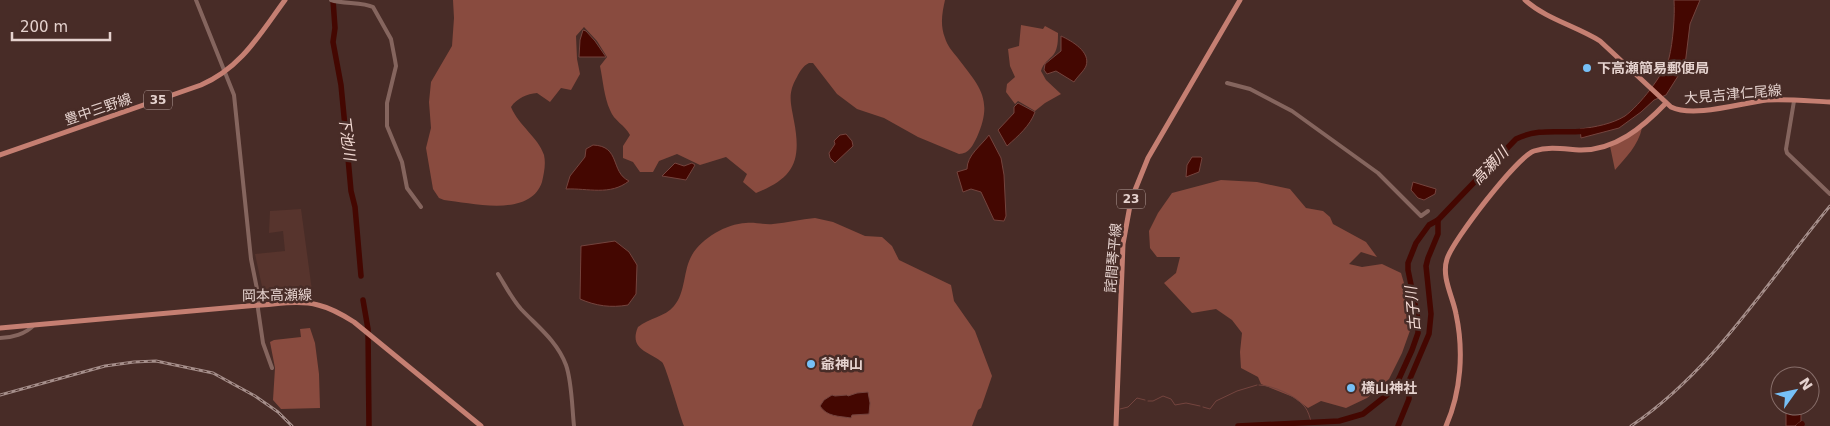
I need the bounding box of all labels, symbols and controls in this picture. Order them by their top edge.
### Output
scale bar [12,10,110,42]
text: 200 m [20,18,68,36]
place label: 下高瀬簡易郵便局 [1597,60,1709,76]
marker: 下高瀬簡易郵便局 [1581,62,1593,74]
street label: 大見吉津仁尾線 [1683,82,1783,106]
street label: 豊中三野線 [62,90,134,128]
road number: 35 [144,90,172,110]
water label: 下池川 [335,115,359,163]
water label: 高瀬川 [1468,142,1513,188]
road number: 23 [1117,190,1145,208]
street label: 詫間琴平線 [1102,222,1124,294]
water label: 古子川 [1402,284,1424,332]
street label: 岡本高瀬線 [242,286,312,304]
place label: 爺神山 [821,356,863,372]
marker: 爺神山 [805,358,817,370]
north arrow [1770,366,1820,416]
text: N [1796,375,1816,393]
place label: 横山神社 [1361,380,1417,396]
marker: 横山神社 [1345,382,1357,394]

